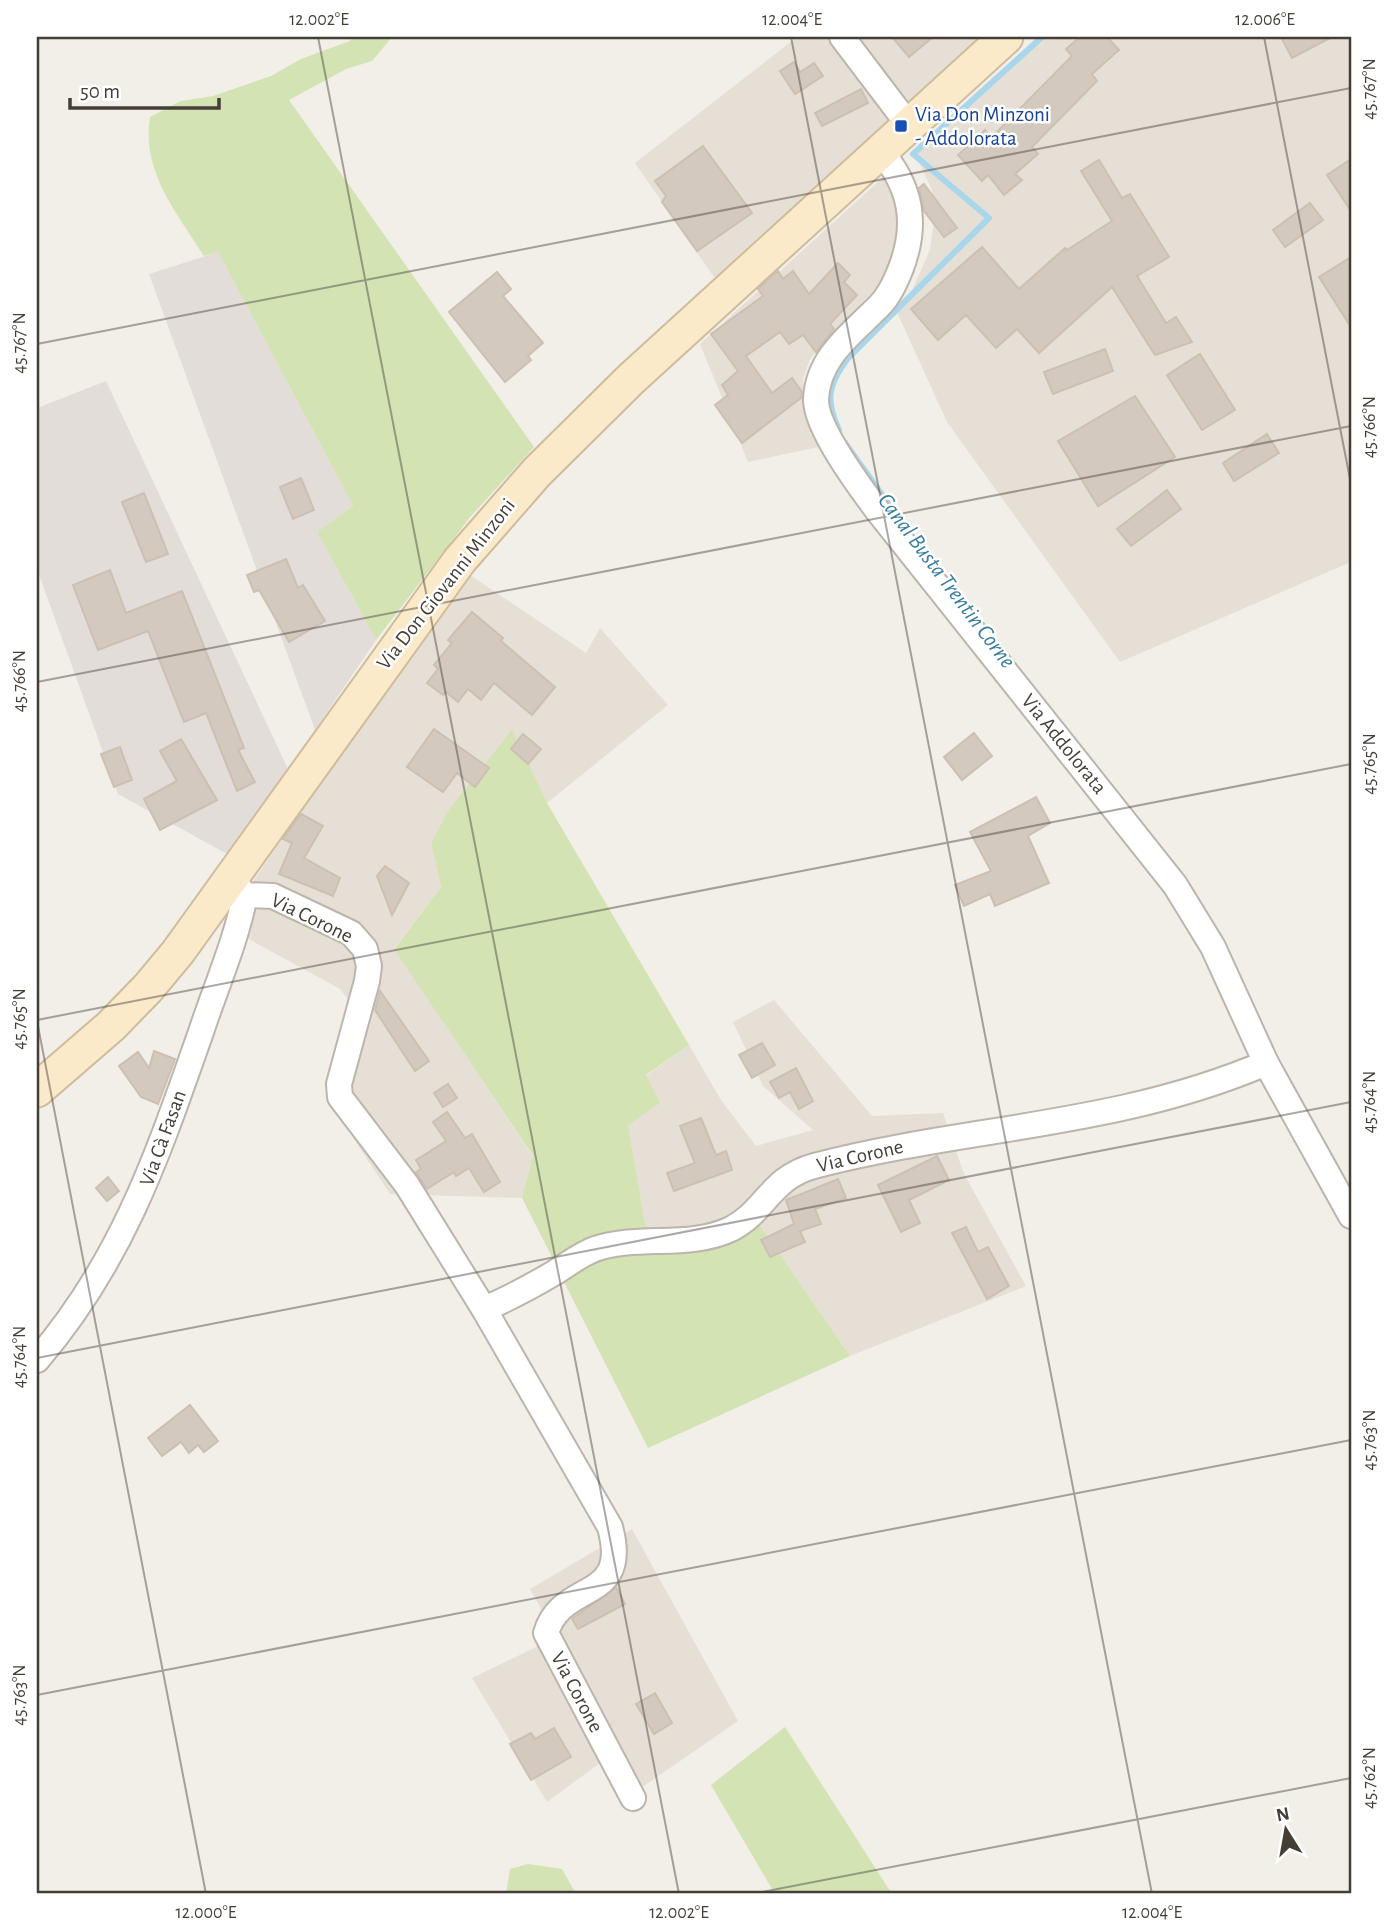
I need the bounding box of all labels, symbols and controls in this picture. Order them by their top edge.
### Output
text: 12.002°E [289,11,349,29]
text: 12.004°E [762,11,822,29]
text: 12.006°E [1235,11,1295,29]
text: 45.767°N [1361,58,1379,120]
scale bar [70,66,219,110]
text: 50 m [80,81,120,102]
place label: Via Don Minzoni - Addolorata [915,104,1050,149]
marker: Via Don Minzoni - Addolorata [893,118,909,134]
text: 45.767°N [11,312,29,374]
text: 45.766°N [1361,396,1379,458]
water label: Canal Busta Trentin Corne [873,489,1019,673]
street label: Via Don Giovanni Minzoni [373,495,519,673]
text: 45.766°N [11,650,29,712]
street label: Via Addolorata [1017,690,1111,798]
text: 45.765°N [1361,733,1379,795]
street label: Via Corone [268,889,356,947]
text: 45.765°N [11,988,29,1050]
text: 45.764°N [1361,1071,1379,1133]
street label: Via Cà Fasan [136,1087,190,1189]
street label: Via Corone [815,1136,905,1176]
text: 45.764°N [11,1326,29,1388]
text: 45.763°N [1361,1409,1379,1471]
street label: Via Corone [547,1648,607,1736]
text: 45.763°N [11,1664,29,1726]
text: 45.762°N [1361,1747,1379,1809]
north arrow [1252,1794,1322,1864]
text: N [1275,1804,1291,1825]
text: 12.000°E [176,1904,237,1922]
text: 12.002°E [649,1904,709,1922]
text: 12.004°E [1122,1904,1182,1922]

